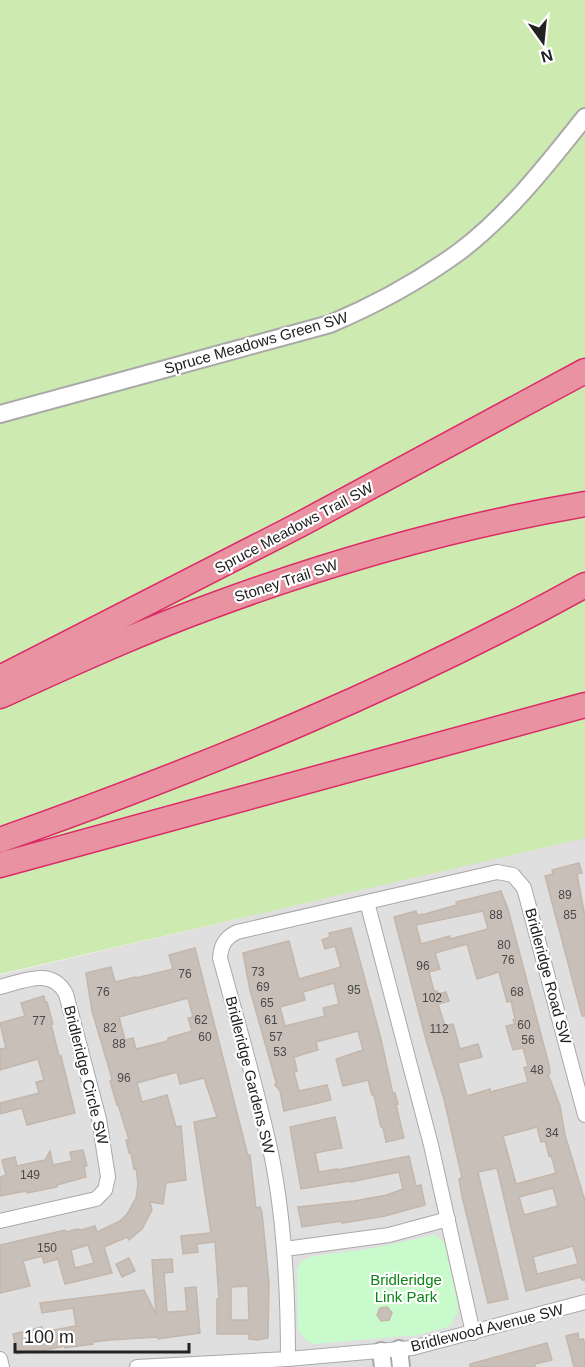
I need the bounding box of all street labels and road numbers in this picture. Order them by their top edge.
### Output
street label: Spruce Meadows Green SW [162,308,350,377]
street label: Spruce Meadows Trail SW [212,478,377,577]
street label: Stoney Trail SW [232,556,340,605]
street label: Bridleridge Road SW [522,906,575,1047]
street label: Bridleridge Gardens SW [223,994,278,1156]
street label: Bridleridge Circle SW [61,1004,112,1147]
street label: Bridlewood Avenue SW [409,1300,566,1355]

